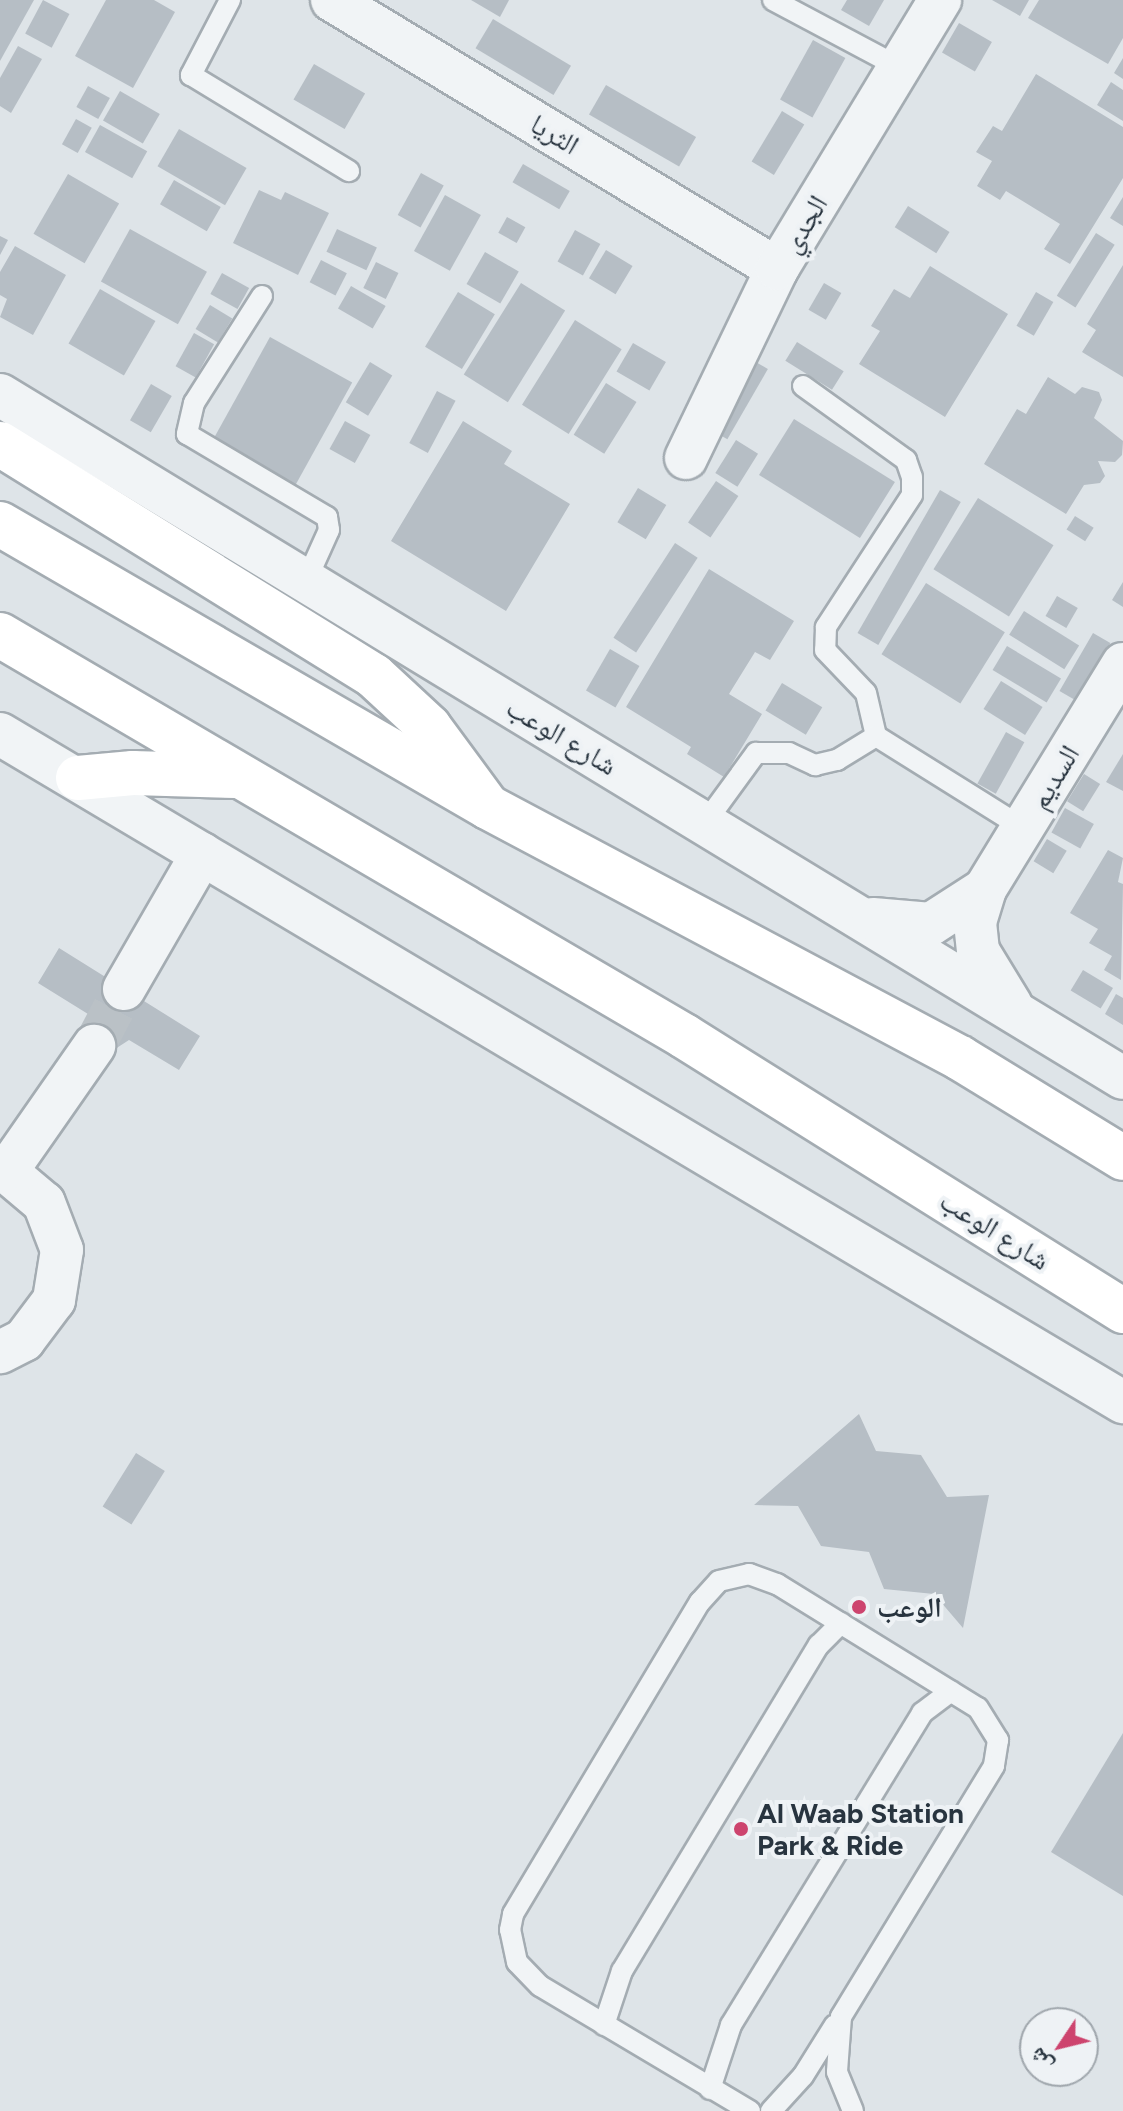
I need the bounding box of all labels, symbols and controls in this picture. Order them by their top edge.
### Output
street label: الثريا [525,107,585,161]
street label: الجدي [774,189,834,259]
street label: شارع الوعب [501,690,623,782]
street label: السديم [1022,739,1086,815]
street label: شارع الوعب [934,1183,1056,1277]
place label: الوعب [877,1590,942,1624]
marker: الوعب [848,1596,870,1618]
place label: Al Waab Station Park & Ride [757,1796,964,1862]
marker: Al Waab Station Park & Ride [732,1820,750,1838]
north arrow [1019,2007,1099,2087]
text: ش [1023,2043,1058,2077]

